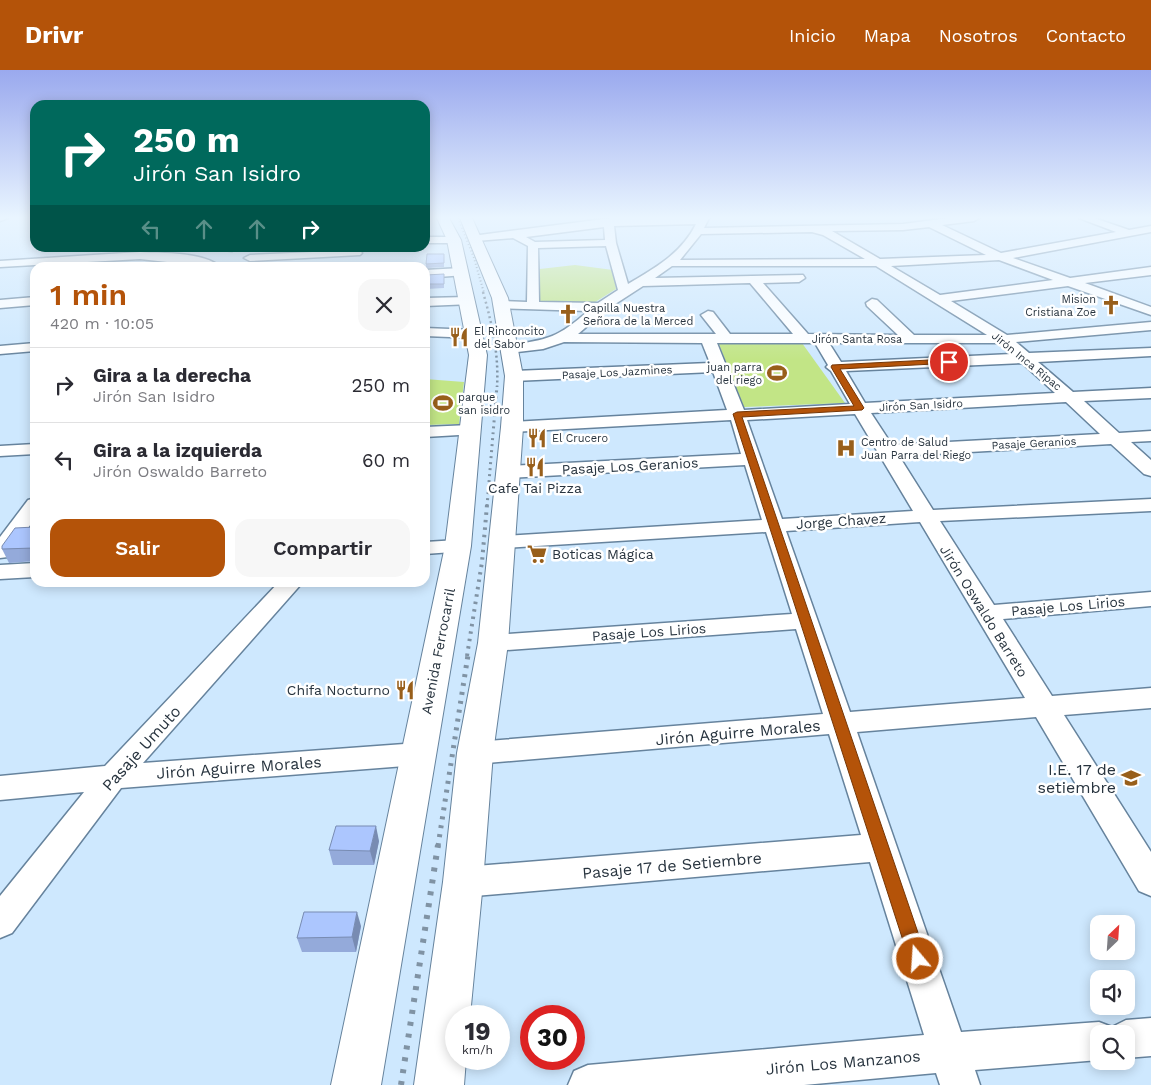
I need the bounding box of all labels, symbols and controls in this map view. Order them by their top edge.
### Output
text: Drivr [25,21,83,49]
text: Inicio [789,25,836,46]
text: Mapa [864,25,911,46]
text: Nosotros [939,25,1018,46]
text: Contacto [1046,25,1126,46]
text: 250 m [133,119,240,161]
icon: right [50,120,115,185]
text: Jirón San Isidro [133,161,301,186]
icon: left [137,215,165,243]
icon: ahead [190,215,218,243]
icon: ahead [243,215,271,243]
icon: right [296,215,324,243]
text: 1 min [50,277,127,312]
button: close [358,279,410,331]
place label: Mision Cristiana Zoe [1025,293,1096,319]
church icon: Mision Cristiana Zoe [1100,294,1122,316]
place label: Capilla Nuestra Señora de la Merced [583,302,693,328]
church icon: Capilla Nuestra Señora de la Merced [557,303,579,325]
text: 420 m · 10:05 [50,314,154,333]
place label: El Rinconcito del Sabor [474,325,545,351]
restaurant icon: El Rinconcito del Sabor [448,326,470,348]
street label: Jirón Inca Ripac [989,329,1064,393]
street label: Jirón Santa Rosa [812,333,902,346]
pin [928,341,970,383]
icon: arrive [935,348,963,376]
place label: juan parra del riego [706,361,762,387]
sports icon: juan parra del riego [766,362,788,384]
street label: Pasaje Los Jazmines [561,363,673,382]
text: Gira a la derecha [93,364,251,387]
icon: right [50,371,78,399]
text: 250 m [351,374,410,397]
text: Jirón San Isidro [93,387,215,406]
place label: parque san isidro [458,391,510,417]
sports icon: parque san isidro [432,392,454,414]
street label: Jirón San Isidro [879,397,963,414]
restaurant icon: El Crucero [526,427,548,449]
place label: El Crucero [552,432,608,445]
street label: Pasaje Geranios [991,435,1077,452]
place label: Centro de Salud Juan Parra del Riego [861,436,971,462]
hospital icon: Centro de Salud Juan Parra del Riego [835,437,857,459]
text: Gira a la izquierda [93,439,262,462]
icon: left [50,446,78,474]
text: 60 m [362,449,410,472]
street label: Pasaje Los Geranios [561,454,699,478]
restaurant icon: Cafe Tai Pizza [524,456,546,478]
text: Jirón Oswaldo Barreto [93,462,267,481]
place label: Cafe Tai Pizza [488,480,582,496]
street label: Jorge Chavez [795,510,887,532]
button: Salir [50,519,225,577]
button: Compartir [235,519,410,577]
street label: Jirón Oswaldo Barreto [937,542,1031,680]
supermarket icon: Boticas Mágica [526,543,548,565]
place label: Boticas Mágica [552,546,654,562]
street label: Avenida Ferrocarril [418,586,458,716]
street label: Pasaje Los Lirios [1010,593,1126,619]
street label: Pasaje Los Lirios [591,620,707,644]
restaurant icon: Chifa Nocturno [394,679,416,701]
place label: Chifa Nocturno [287,682,390,698]
street label: Pasaje Umuto [98,702,185,795]
street label: Jirón Aguirre Morales [655,716,821,749]
street label: Jirón Aguirre Morales [156,752,322,783]
place label: I.E. 17 de setiembre [1038,760,1116,797]
school or university icon: I.E. 17 de setiembre [1120,767,1142,789]
street label: Pasaje 17 de Setiembre [582,848,763,883]
north arrow [1090,915,1135,960]
map controls [1090,915,1135,1070]
position arrow [891,932,943,984]
button: sound [1090,970,1135,1015]
speed limit sign: 30 [520,1005,585,1070]
text: 19 [464,1017,491,1046]
button: search [1090,1025,1135,1070]
text: km/h [462,1043,493,1057]
street label: Jirón Los Manzanos [765,1046,921,1079]

